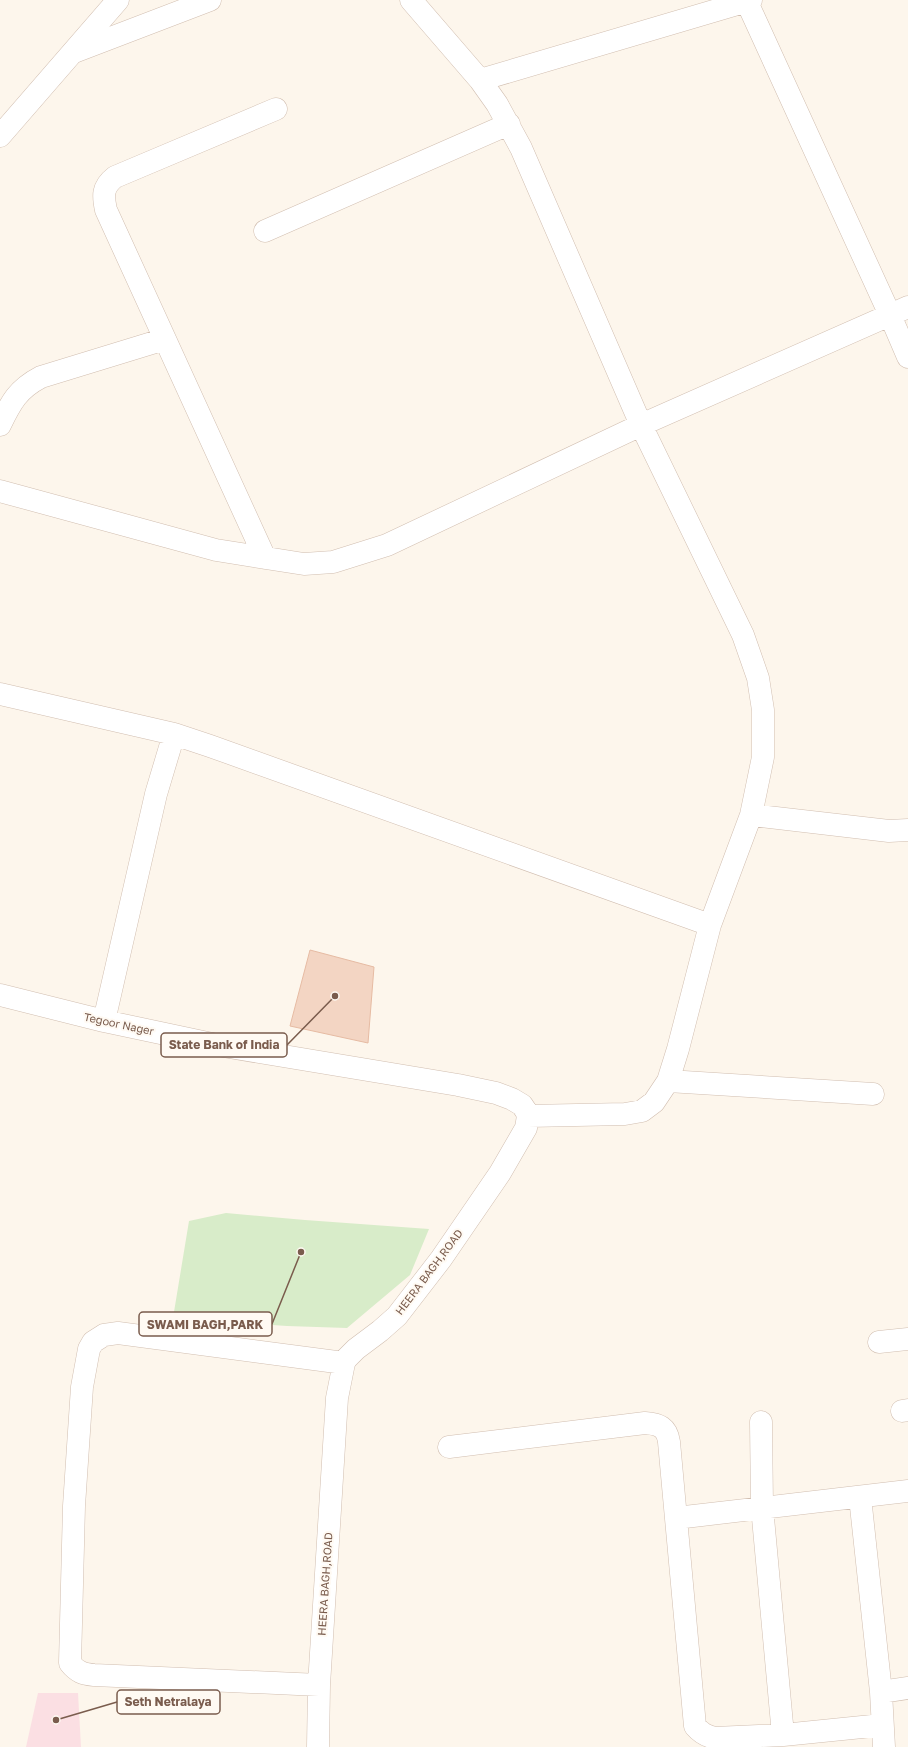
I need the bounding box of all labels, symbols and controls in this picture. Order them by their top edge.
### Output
street label: Tegoor Nager [83,1010,156,1037]
callout: State Bank of India [161,1033,287,1057]
text: State Bank of India [169,1037,279,1052]
street label: HEERA BAGH,ROAD [392,1226,465,1317]
callout: SWAMI BAGH,PARK [139,1312,272,1336]
text: SWAMI BAGH,PARK [147,1317,264,1332]
street label: HEERA BAGH,ROAD [314,1532,335,1636]
callout: Seth Netralaya [117,1690,220,1714]
text: Seth Netralaya [124,1694,212,1709]

